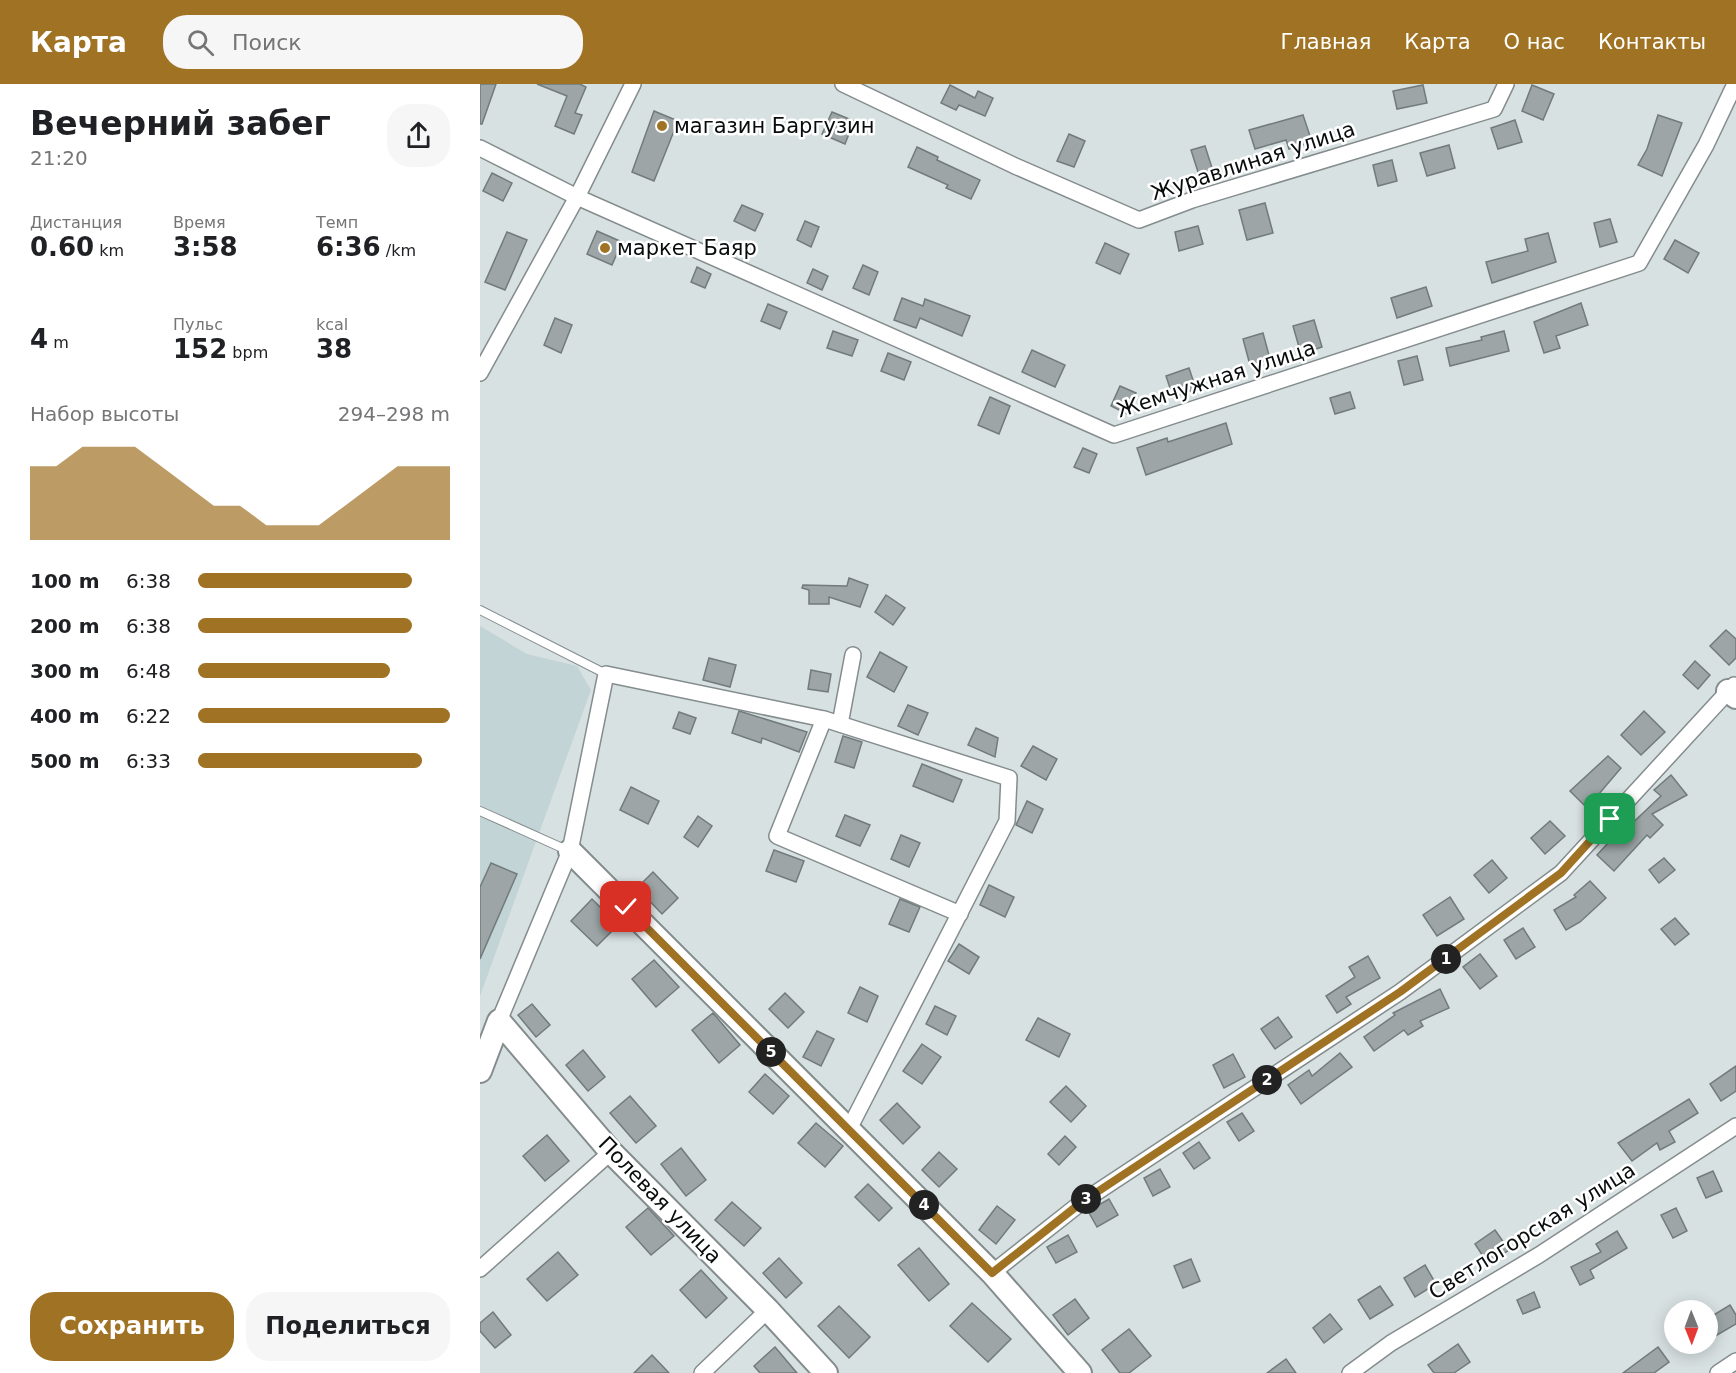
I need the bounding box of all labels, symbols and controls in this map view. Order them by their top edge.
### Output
search box [163,15,583,69]
text: Карта [30,26,127,59]
icon: search [184,26,217,59]
text: Поиск [232,30,302,55]
text: Главная [1281,30,1371,54]
text: Карта [1404,30,1471,54]
text: О нас [1504,30,1565,54]
text: Контакты [1598,30,1706,54]
text: Вечерний забег [30,104,331,143]
button: share [387,104,450,167]
place label: магазин Баргузин [674,114,874,138]
street label: Журавлиная улица [1148,117,1358,205]
marker: магазин Баргузин [655,119,669,133]
text: 21:20 [30,146,88,170]
text: Дистанция [30,213,122,232]
text: Время [173,213,226,232]
text: Темп [316,213,358,232]
text: 0.60 [30,232,94,262]
text: 3:58 [173,232,238,262]
text: 6:36 [316,232,381,262]
place label: маркет Баяр [617,236,757,260]
text: km [94,241,124,260]
text: /km [381,241,416,260]
marker: маркет Баяр [598,241,612,255]
text: Пульс [173,315,223,334]
text: kcal [316,315,348,334]
text: 4 [30,324,48,354]
text: m [48,333,69,352]
text: 152 [173,334,227,364]
text: 38 [316,334,352,364]
street label: Жемчужная улица [1114,335,1318,423]
text: bpm [227,343,268,362]
text: Набор высоты [30,402,179,426]
text: 294–298 m [338,402,450,426]
text: 100 m [30,569,100,593]
text: 6:38 [126,569,171,593]
text: 200 m [30,614,100,638]
text: 6:38 [126,614,171,638]
text: 300 m [30,659,100,683]
text: 6:48 [126,659,171,683]
text: 400 m [30,704,100,728]
text: 6:22 [126,704,171,728]
text: 500 m [30,749,100,773]
text: 6:33 [126,749,171,773]
pin [1584,793,1635,844]
icon: arrive [1593,802,1626,835]
pin [600,881,651,932]
icon: check [609,890,642,923]
pin: 1 [1431,944,1461,974]
text: 1 [1440,949,1452,968]
pin: 5 [756,1037,786,1067]
text: 5 [765,1042,777,1061]
pin: 2 [1252,1065,1282,1095]
text: 2 [1261,1070,1273,1089]
street label: Полевая улица [594,1132,726,1268]
street label: Светлогорская улица [1424,1158,1640,1304]
pin: 3 [1071,1184,1101,1214]
text: 3 [1080,1189,1092,1208]
pin: 4 [909,1190,939,1220]
text: 4 [918,1195,930,1214]
button: Сохранить [30,1292,234,1361]
button: Поделиться [246,1292,450,1361]
north arrow [1664,1300,1718,1354]
map controls [1664,1300,1718,1354]

